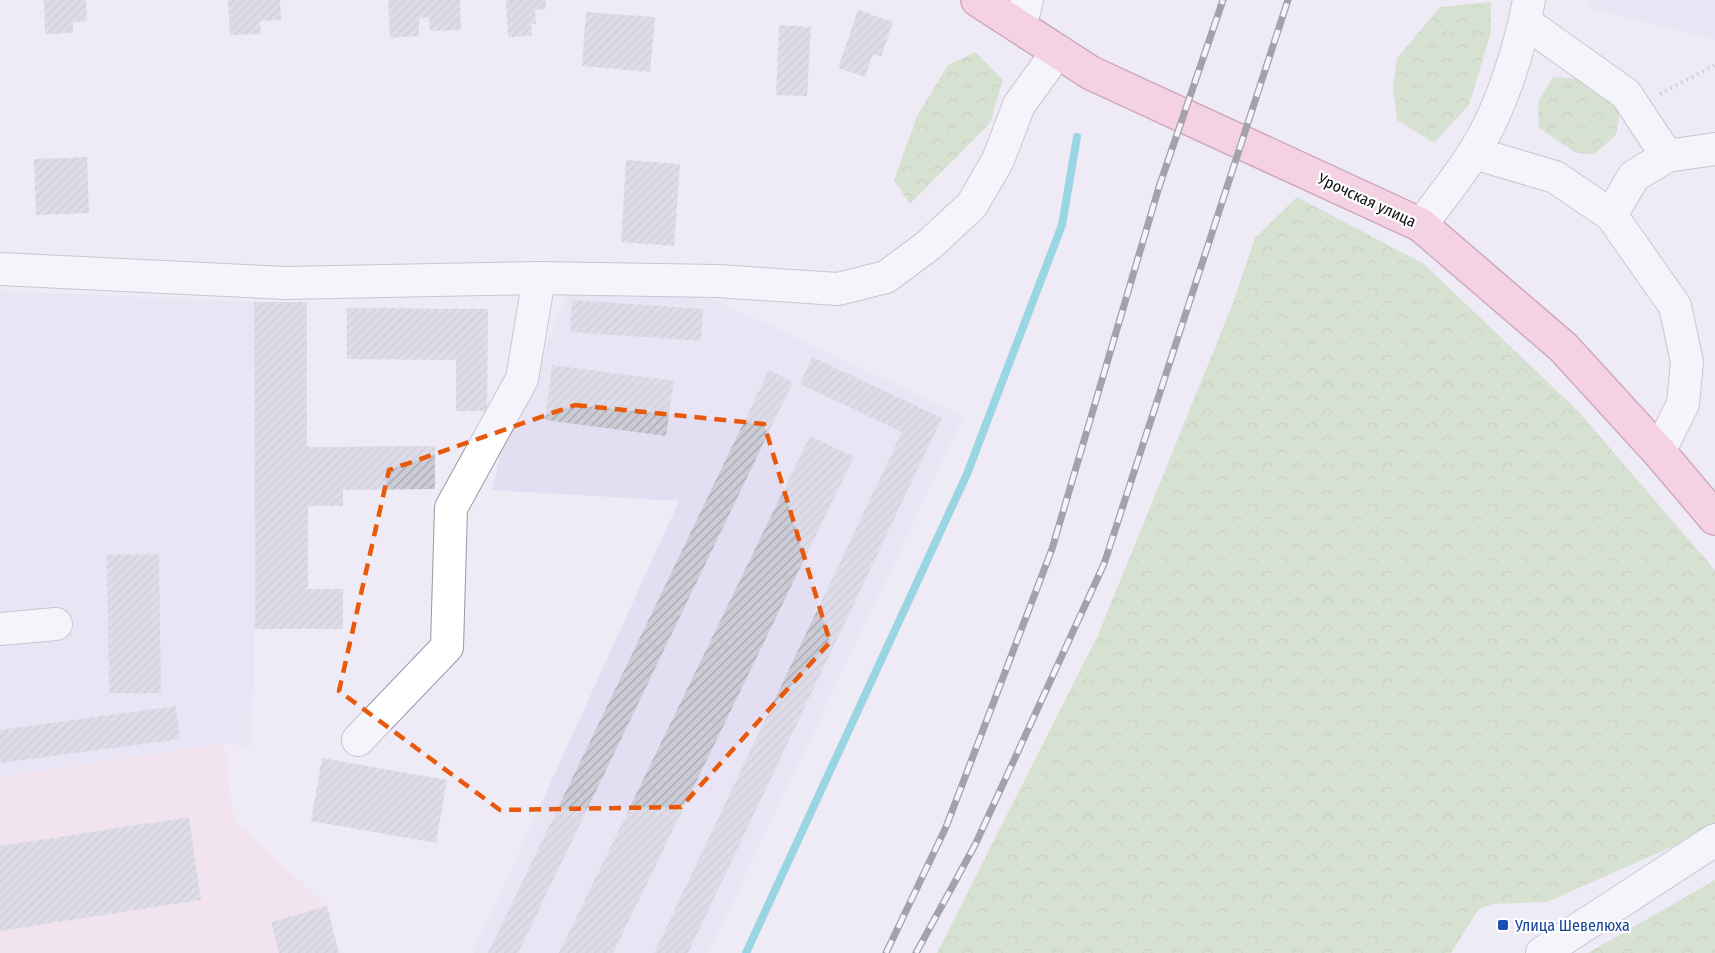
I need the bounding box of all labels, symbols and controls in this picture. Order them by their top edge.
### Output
street label: Урочская улица [1314,168,1419,231]
place label: Улица Шевелюха [1514,916,1630,935]
marker: Улица Шевелюха [1496,918,1510,932]

